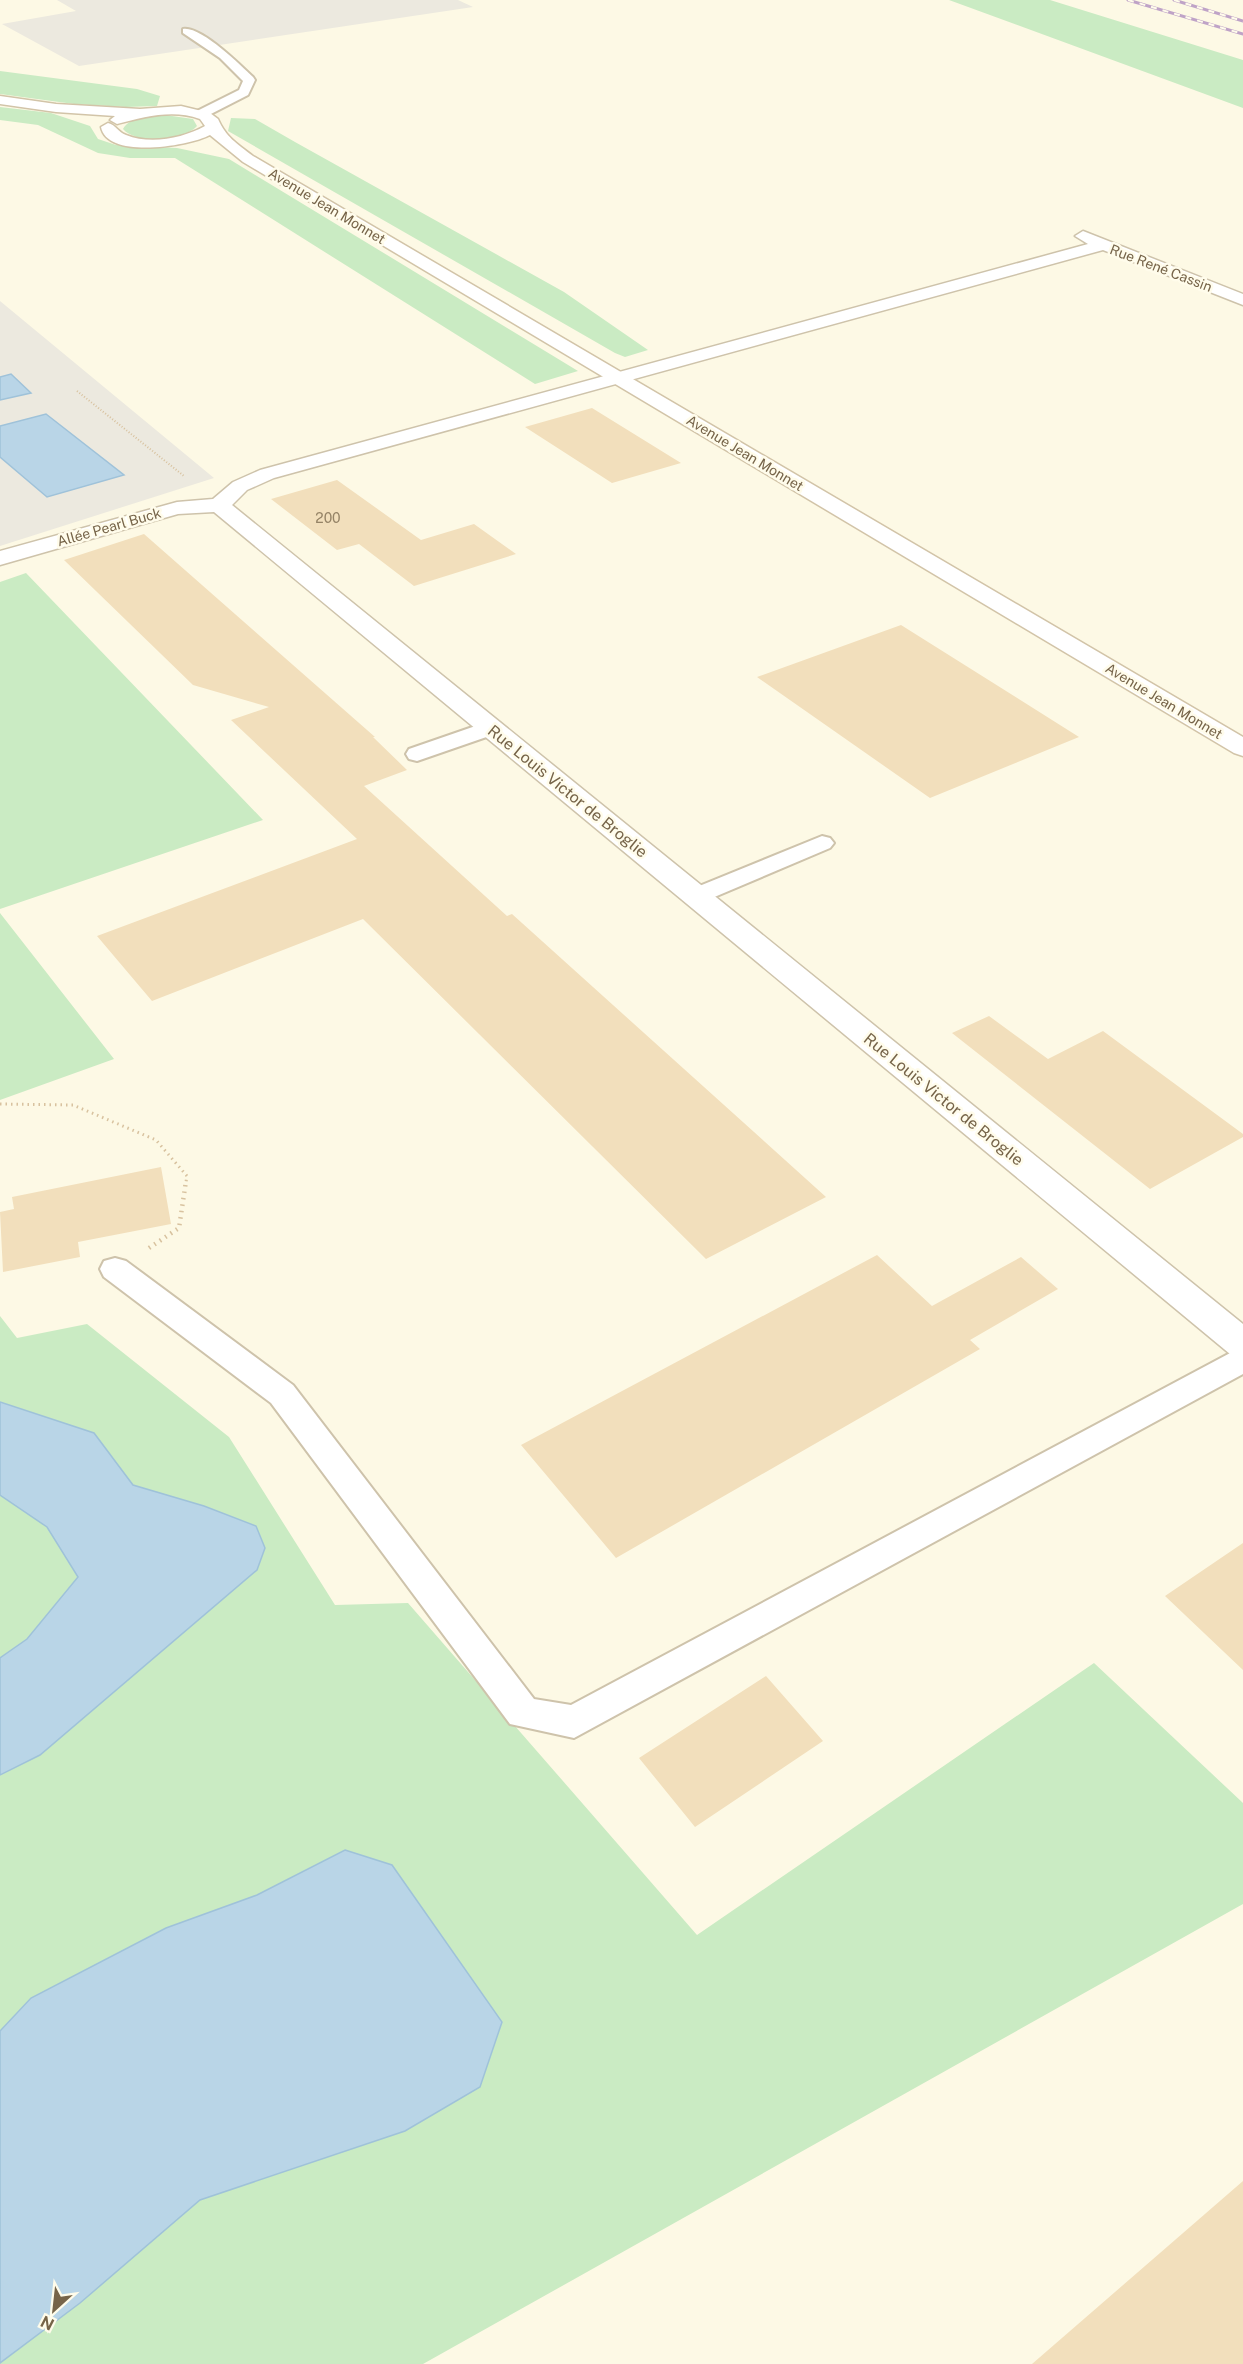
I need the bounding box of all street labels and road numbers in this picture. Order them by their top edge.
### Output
street label: Avenue Jean Monnet [266,165,388,247]
street label: Rue René Cassin [1108,241,1214,295]
street label: Avenue Jean Monnet [684,412,806,494]
street label: Allée Pearl Buck [55,504,163,549]
street label: Avenue Jean Monnet [1103,660,1225,742]
street label: Rue Louis Victor de Broglie [484,721,651,862]
street label: Rue Louis Victor de Broglie [860,1029,1027,1170]

